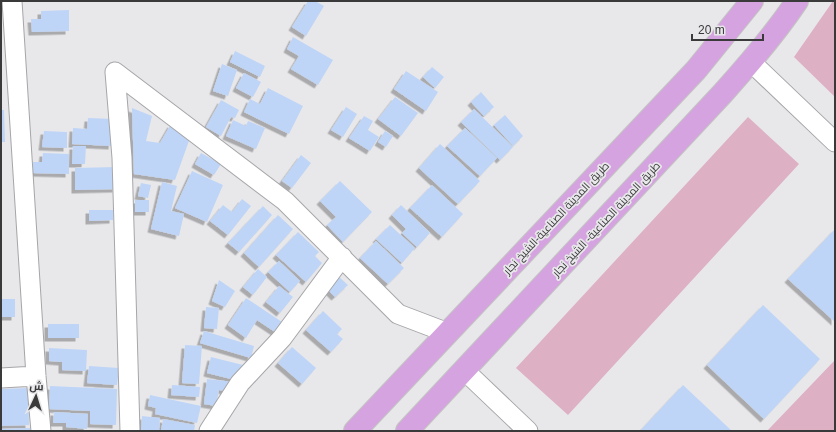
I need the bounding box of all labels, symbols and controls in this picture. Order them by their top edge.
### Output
scale bar [692,16,763,42]
text: 20 m [698,23,725,37]
street label: طريق المدينة الصناعية-الشيخ نجار [500,159,613,279]
street label: طريق المدينة الصناعية- الشيخ نجار [549,159,664,281]
north arrow [16,376,56,416]
text: ش [29,380,44,393]

